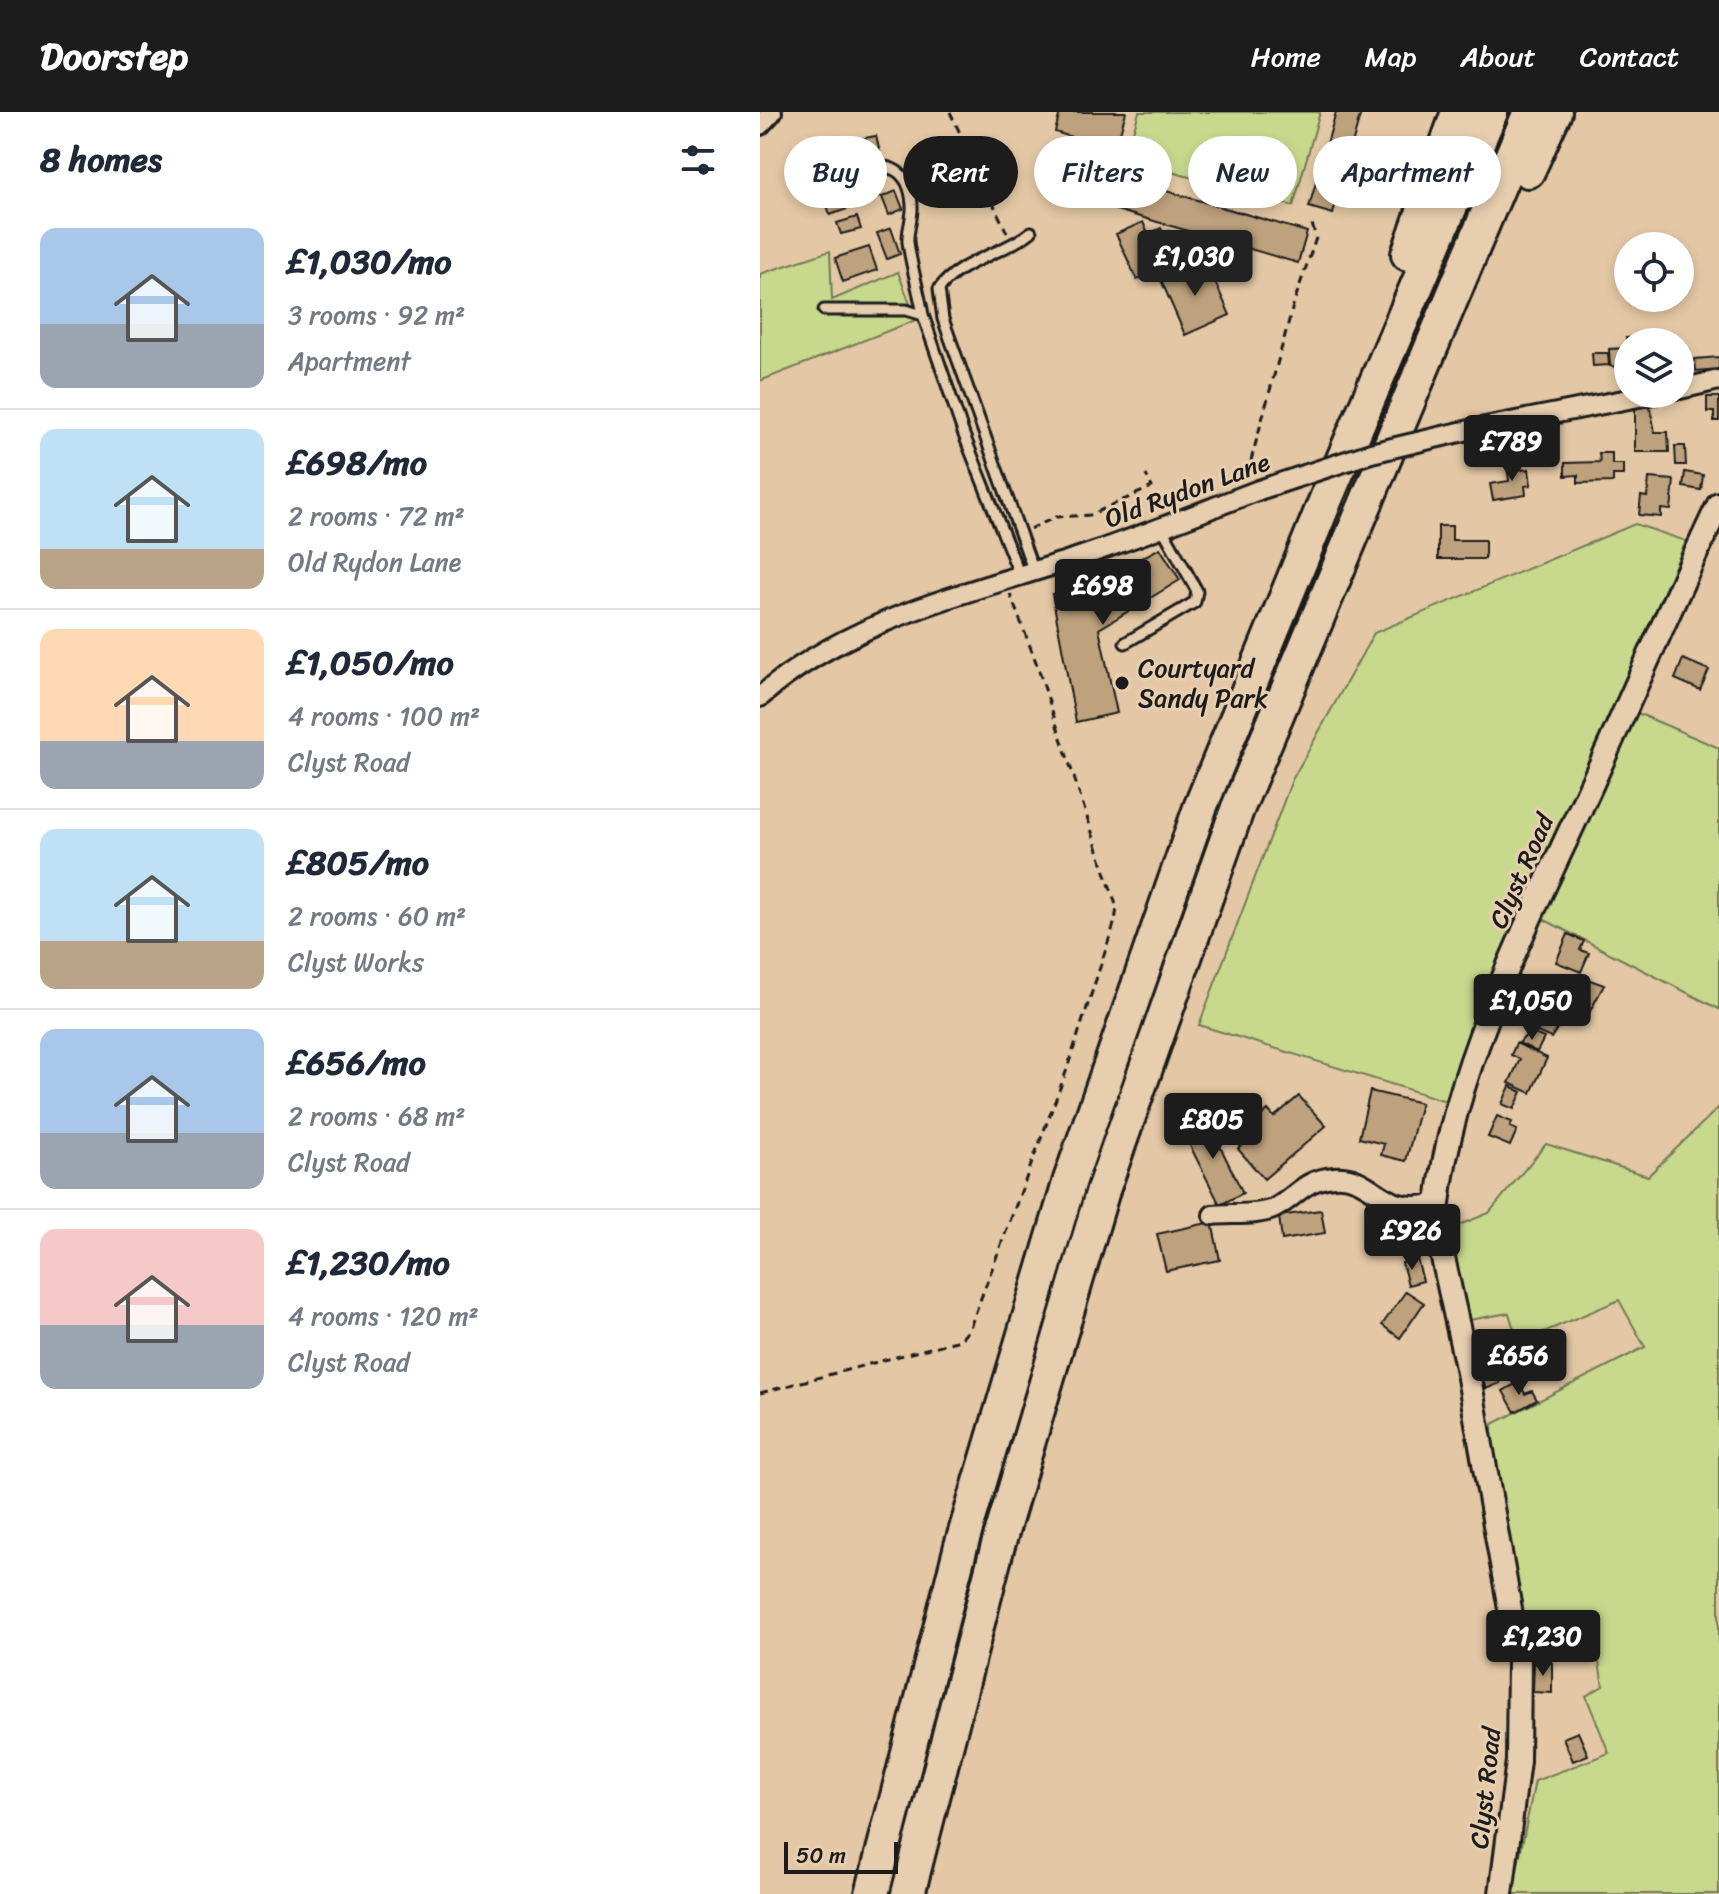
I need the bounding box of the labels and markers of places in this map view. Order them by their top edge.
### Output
pin: £1,030 [1130,230,1260,298]
pin: £789 [1465,415,1559,483]
pin: £698 [1056,559,1150,627]
place label: Courtyard Sandy Park [1138,645,1268,721]
marker: Courtyard Sandy Park [1113,674,1131,692]
pin: £1,050 [1467,974,1597,1042]
pin: £805 [1166,1093,1260,1161]
pin: £926 [1365,1204,1459,1272]
pin: £656 [1472,1329,1566,1397]
pin: £1,230 [1478,1610,1608,1678]

